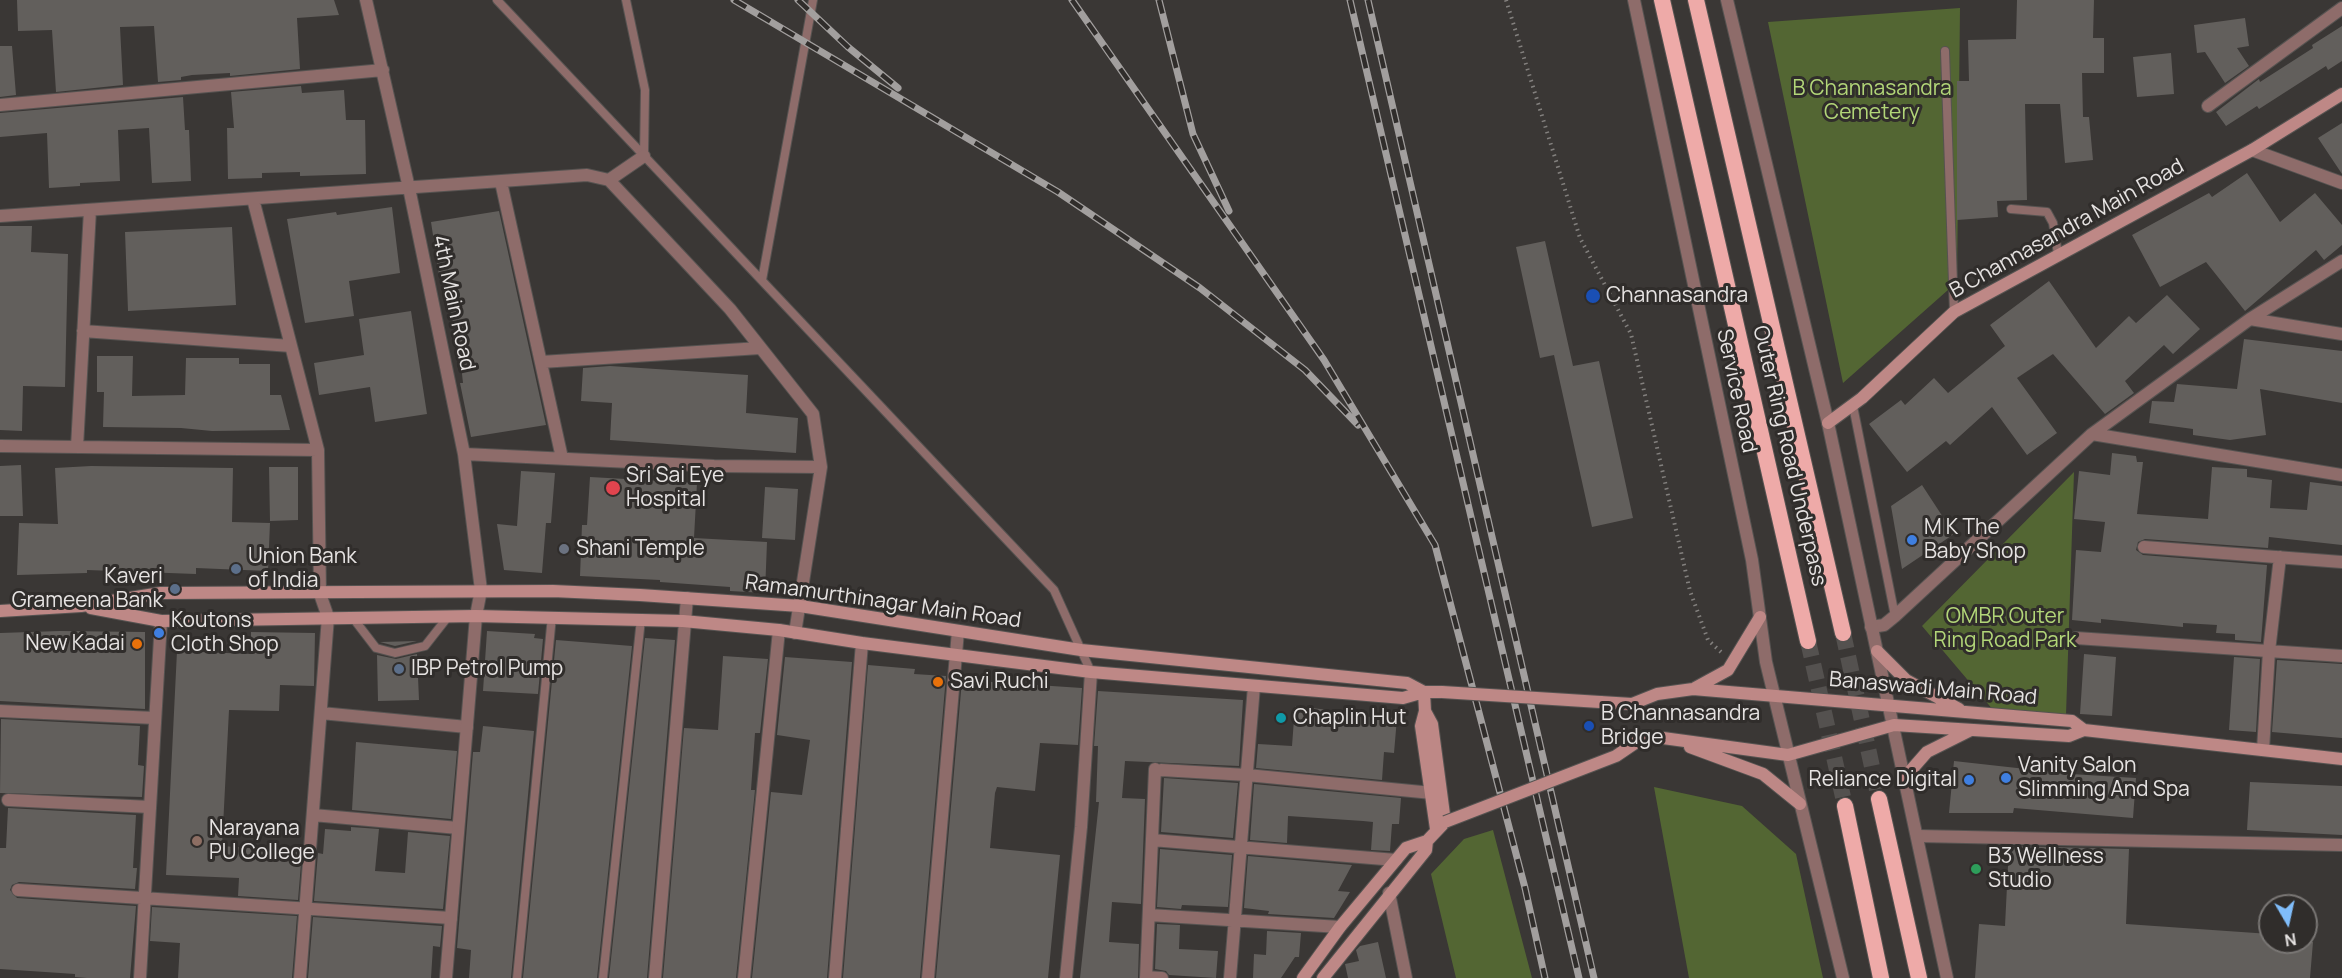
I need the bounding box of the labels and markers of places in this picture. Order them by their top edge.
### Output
place label: Channasandra [1606,283,1748,309]
marker: Channasandra [1584,287,1602,305]
place label: Sri Sai Eye Hospital [626,463,724,513]
marker: Sri Sai Eye Hospital [604,479,622,497]
place label: M K The Baby Shop [1924,515,2026,565]
marker: M K The Baby Shop [1905,533,1919,547]
place label: Shani Temple [576,536,705,562]
marker: Shani Temple [557,542,571,556]
place label: Union Bank of India [248,544,357,594]
marker: Union Bank of India [229,562,243,576]
place label: Kaveri Grameena Bank [12,564,163,614]
marker: Kaveri Grameena Bank [168,582,182,596]
place label: Koutons Cloth Shop [171,608,279,658]
marker: Koutons Cloth Shop [152,626,166,640]
place label: New Kadai [25,631,125,657]
marker: New Kadai [130,637,144,651]
place label: IBP Petrol Pump [411,656,563,682]
marker: IBP Petrol Pump [392,662,406,676]
place label: Savi Ruchi [950,669,1049,695]
marker: Savi Ruchi [931,675,945,689]
place label: B Channasandra Bridge [1601,701,1760,751]
place label: Chaplin Hut [1293,705,1406,731]
marker: Chaplin Hut [1274,711,1288,725]
marker: B Channasandra Bridge [1582,719,1596,733]
place label: Vanity Salon Slimming And Spa [2018,753,2190,803]
place label: Reliance Digital [1809,767,1957,793]
marker: Vanity Salon Slimming And Spa [1999,771,2013,785]
marker: Reliance Digital [1962,773,1976,787]
place label: Narayana PU College [209,816,315,866]
marker: Narayana PU College [190,834,204,848]
place label: B3 Wellness Studio [1988,844,2104,894]
marker: B3 Wellness Studio [1969,862,1983,876]

